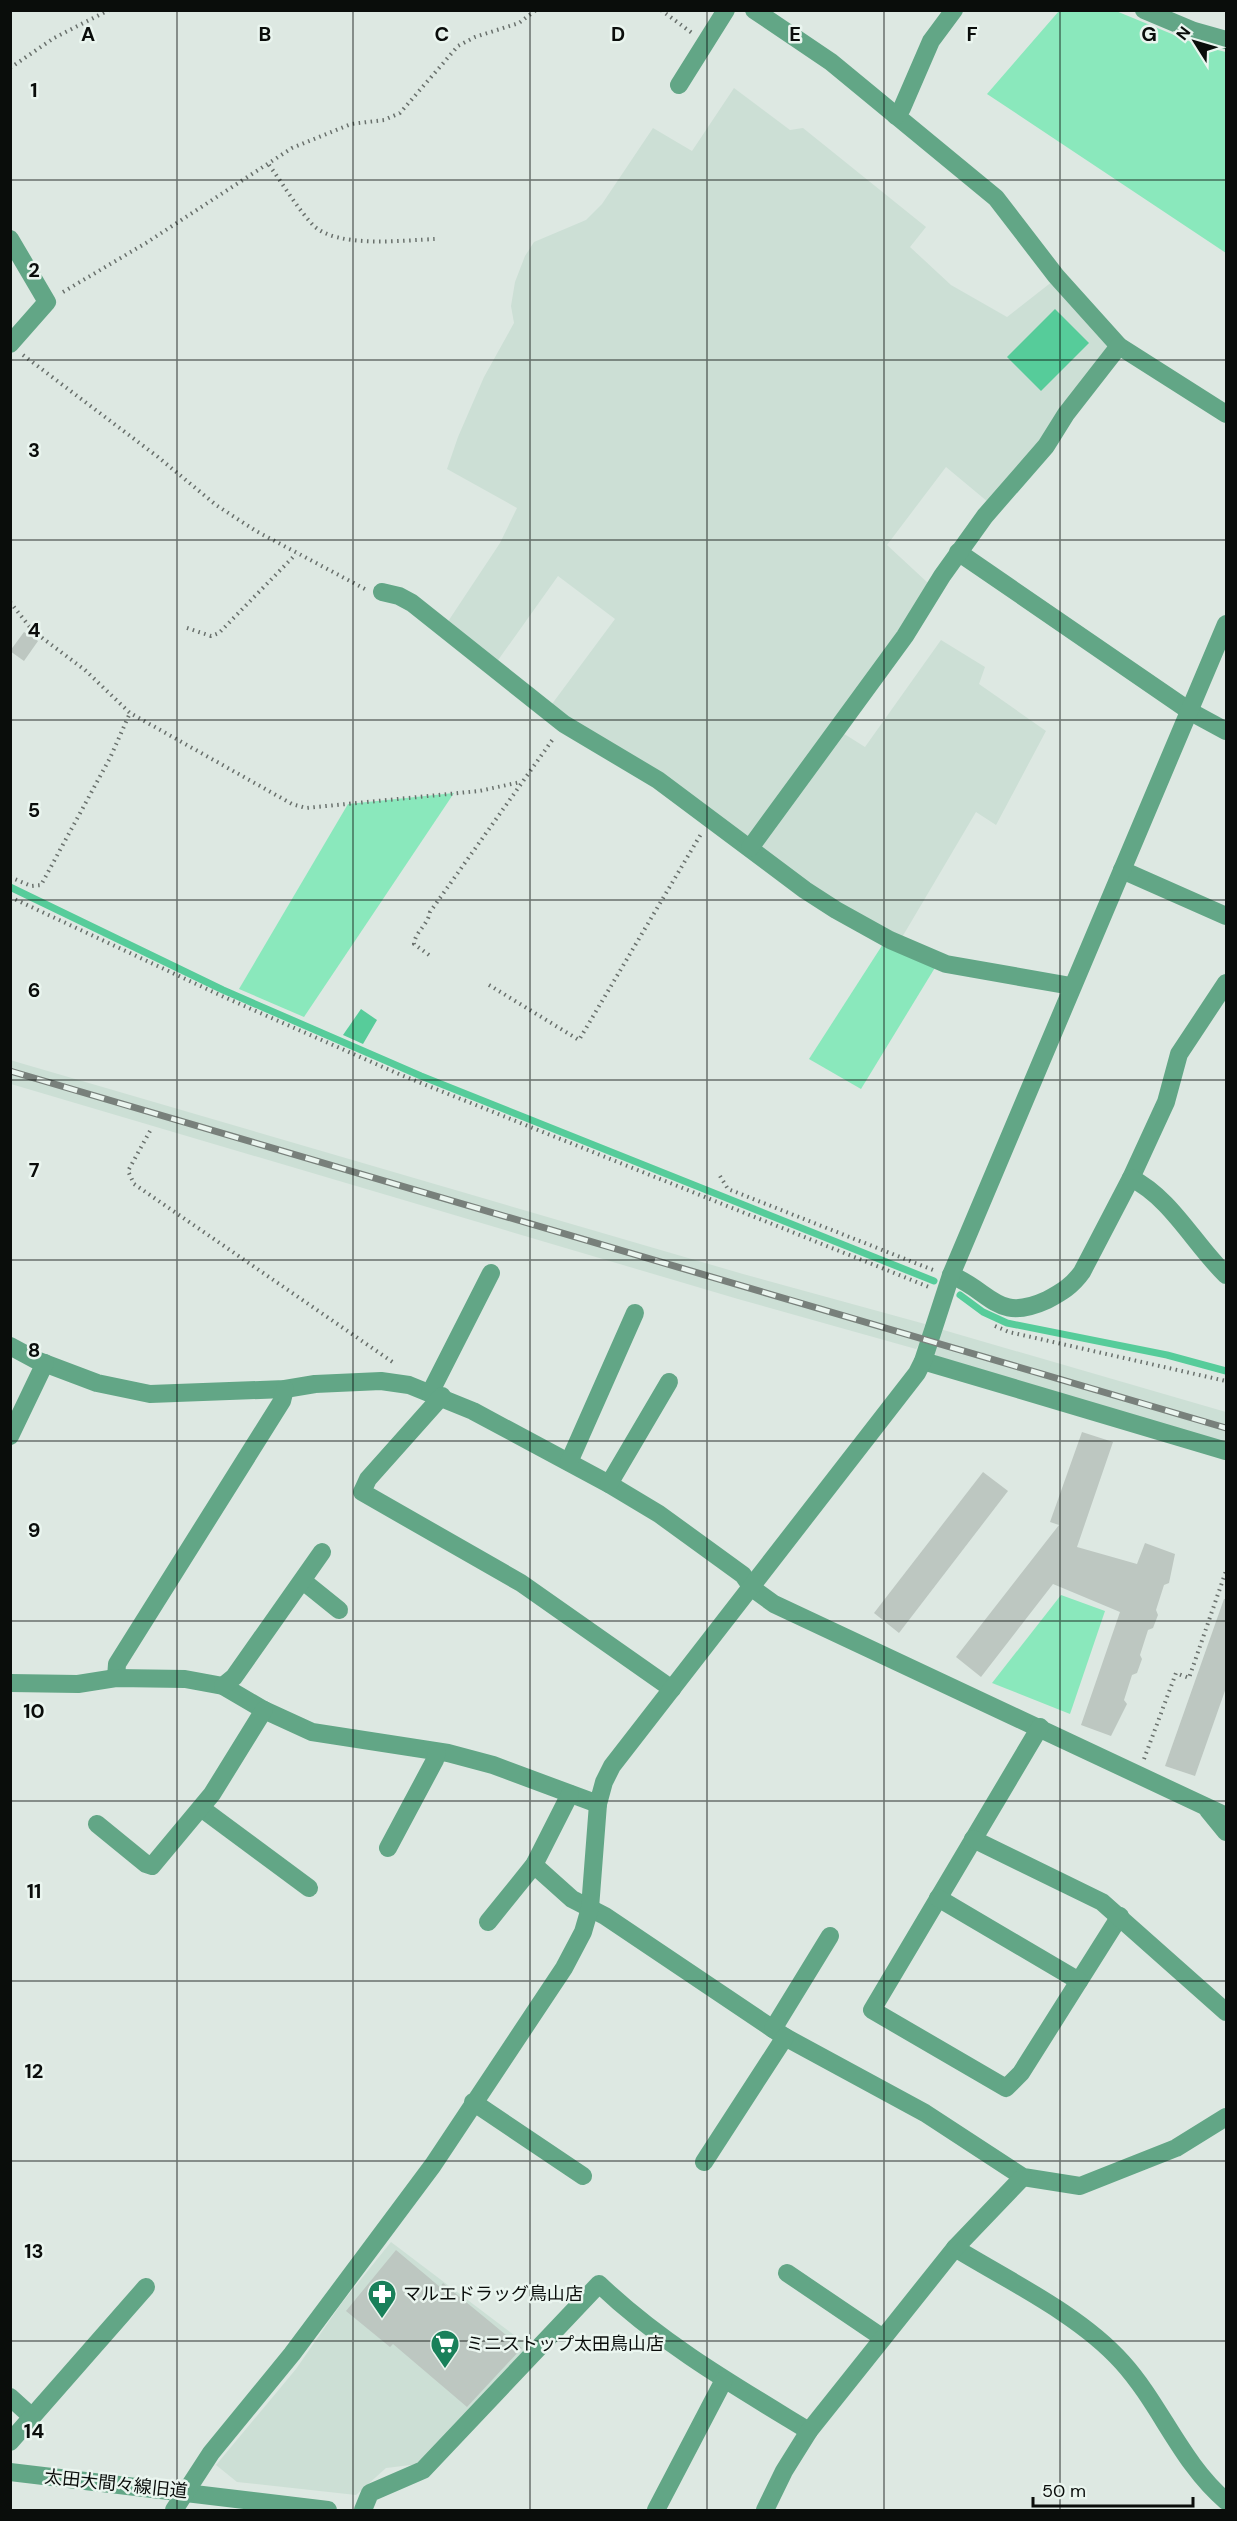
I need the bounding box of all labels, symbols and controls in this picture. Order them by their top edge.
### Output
north arrow [1165,12,1225,72]
text: A [81,21,95,47]
text: B [259,21,271,47]
text: C [435,21,449,47]
text: D [611,21,625,47]
text: E [789,21,801,47]
text: F [966,21,978,47]
text: G [1141,21,1157,47]
text: N [1172,22,1195,44]
text: 1 [30,77,38,103]
text: 2 [28,257,40,283]
text: 3 [28,437,40,463]
text: 4 [28,617,41,643]
text: 5 [28,797,40,823]
text: 6 [28,977,40,1003]
text: 7 [29,1157,40,1183]
text: 8 [28,1337,40,1363]
text: 9 [28,1517,40,1543]
text: 10 [23,1698,45,1724]
text: 11 [27,1878,41,1904]
text: 12 [25,2058,43,2084]
text: 13 [24,2238,44,2264]
pharmacy icon: マルエドラッグ鳥山店 [366,2278,398,2320]
place label: マルエドラッグ鳥山店 [403,2282,583,2306]
supermarket icon: ミニストップ太田鳥山店 [429,2328,461,2370]
place label: ミニストップ太田鳥山店 [466,2332,664,2356]
text: 14 [24,2418,44,2444]
street label: 太田大間々線旧道 [43,2465,189,2503]
scale bar [1033,2470,1194,2508]
text: 50 m [1042,2479,1086,2503]

